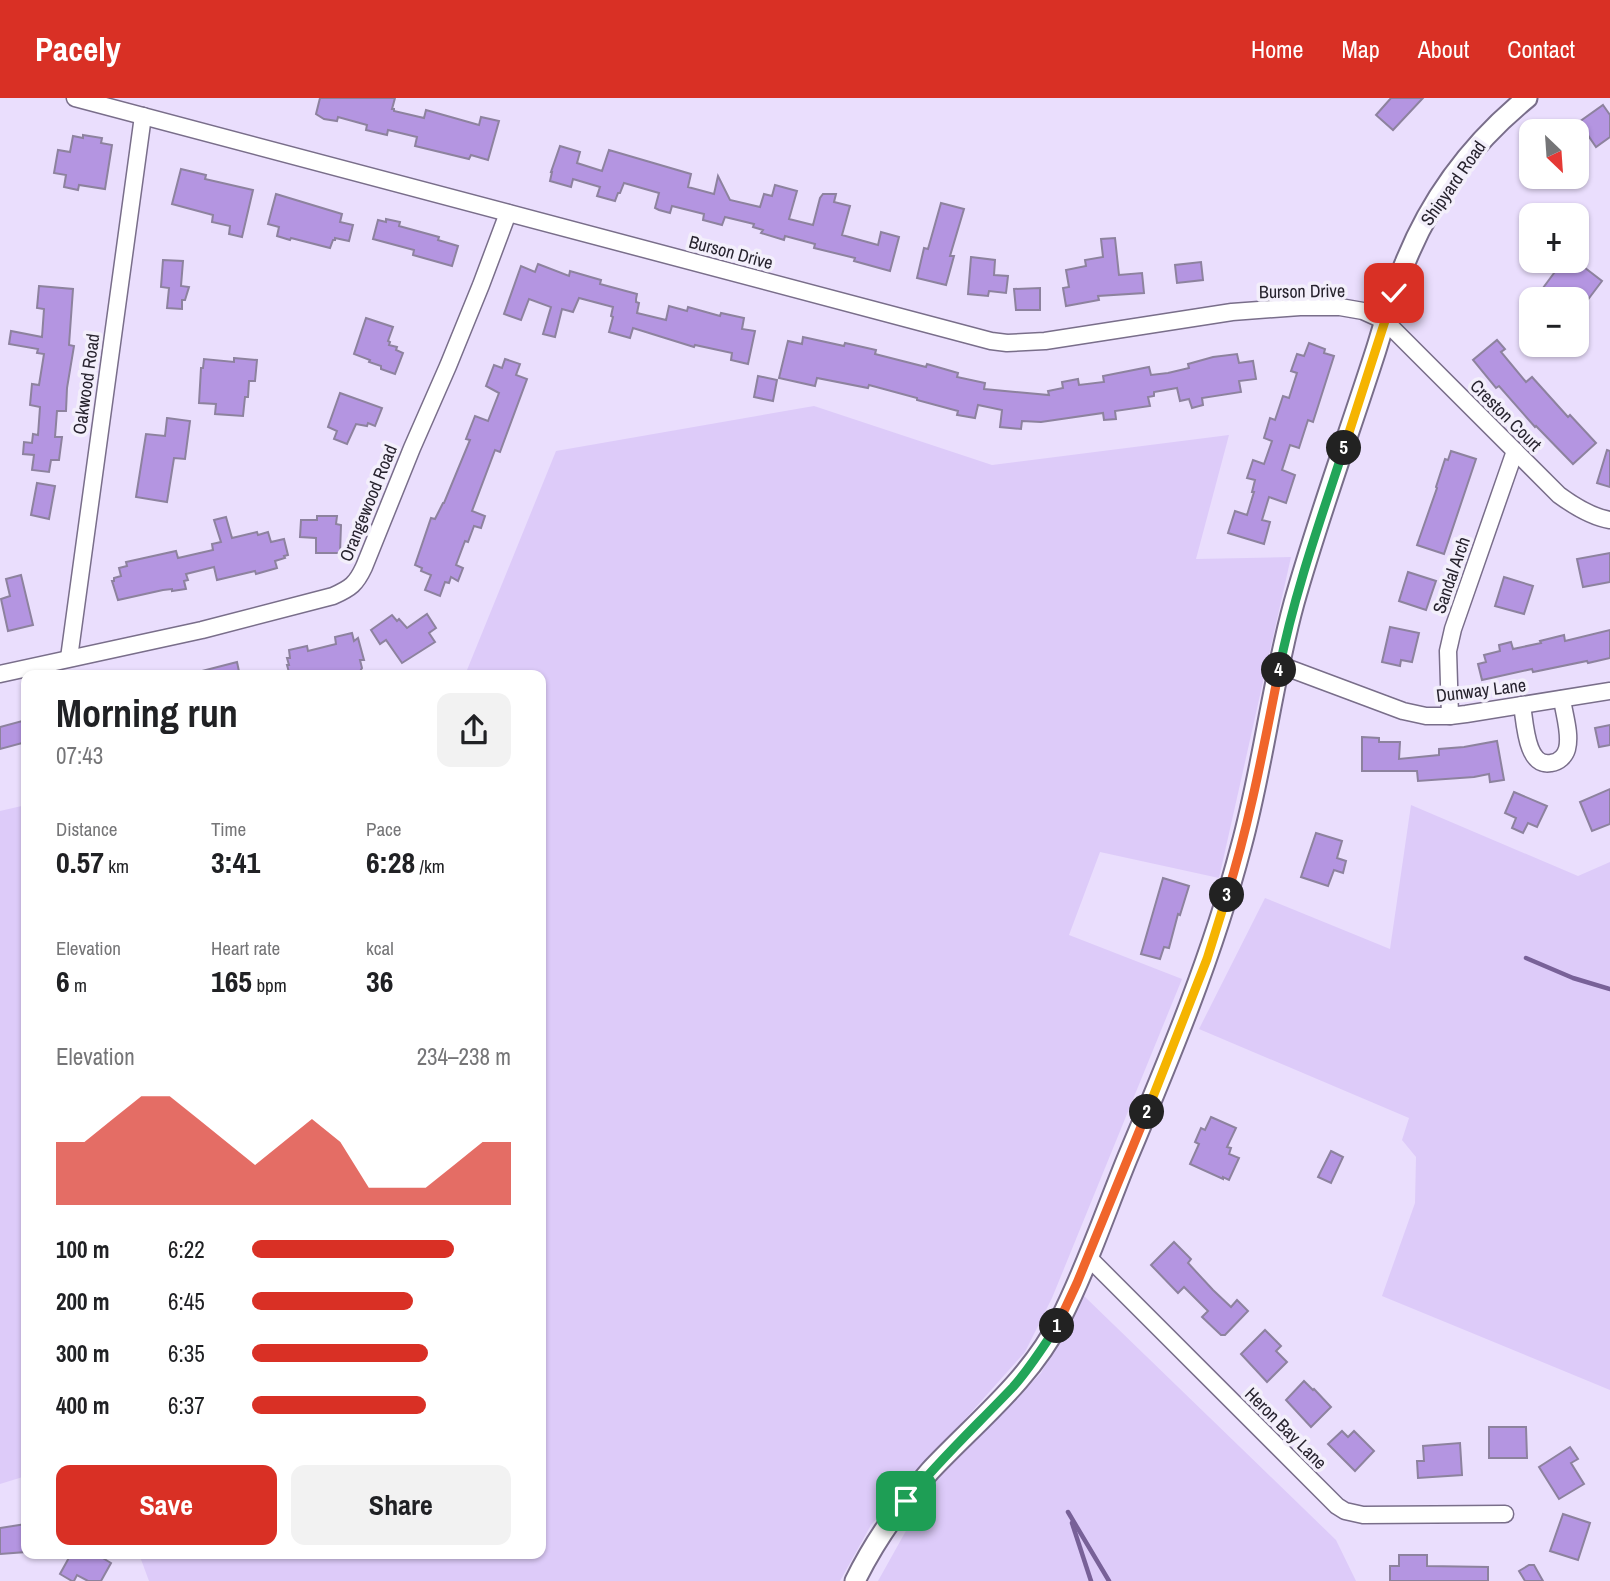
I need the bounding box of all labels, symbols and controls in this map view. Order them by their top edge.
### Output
text: Pacely [35,27,121,71]
text: Home [1251,33,1303,65]
text: Map [1341,33,1380,65]
text: About [1418,33,1469,65]
text: Contact [1507,33,1575,65]
north arrow [1519,119,1589,189]
map controls [1519,119,1589,357]
street label: Shipyard Road [1415,135,1491,231]
button: + [1519,203,1589,273]
street label: Burson Drive [686,229,776,275]
pin [1364,263,1424,323]
icon: check [1375,274,1413,312]
street label: Burson Drive [1259,278,1345,304]
button: − [1519,287,1589,357]
street label: Oakwood Road [67,332,105,436]
street label: Creston Court [1465,374,1547,456]
pin: 5 [1326,430,1362,466]
text: 5 [1339,434,1348,460]
street label: Orangewood Road [333,441,403,565]
street label: Sandal Arch [1426,533,1476,617]
pin: 4 [1262,652,1296,688]
text: 4 [1274,656,1283,682]
street label: Dunway Lane [1435,672,1527,708]
text: Morning run [56,688,238,739]
button: share [437,693,511,767]
text: 07:43 [56,740,103,771]
text: Distance [56,816,117,842]
text: Time [211,816,246,842]
text: Pace [366,816,402,842]
text: 0.57 [56,842,104,882]
text: 3:41 [211,842,260,882]
text: 6:28 [366,842,415,882]
text: km [104,853,129,879]
text: /km [415,853,445,879]
pin: 3 [1210,878,1244,912]
text: 3 [1222,881,1231,907]
text: Elevation [56,935,121,961]
text: Heart rate [211,935,280,961]
text: kcal [366,935,394,961]
text: 6 [56,961,70,1001]
text: 165 [211,961,252,1001]
text: 36 [366,961,393,1001]
text: m [70,972,87,998]
text: bpm [252,972,287,998]
text: Elevation [56,1041,135,1072]
text: 234–238 m [417,1041,511,1072]
pin: 2 [1130,1094,1164,1130]
text: 2 [1142,1098,1151,1124]
text: 100 m [56,1234,109,1265]
text: 6:22 [168,1234,205,1265]
text: 200 m [56,1286,109,1317]
text: 6:45 [168,1286,205,1317]
pin: 1 [1040,1308,1074,1344]
text: 1 [1052,1312,1061,1338]
text: 300 m [56,1338,109,1369]
text: 6:35 [168,1338,205,1369]
street label: Heron Bay Lane [1239,1381,1333,1475]
text: 400 m [56,1390,109,1421]
text: 6:37 [168,1390,205,1421]
button: Save [56,1465,277,1545]
button: Share [291,1465,511,1545]
pin [876,1471,936,1531]
icon: arrive [887,1482,925,1520]

